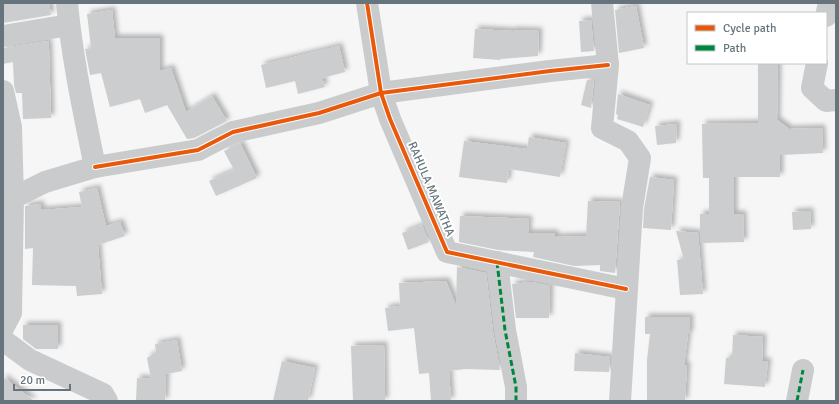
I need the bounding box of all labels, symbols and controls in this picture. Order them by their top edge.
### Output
legend [687,12,827,64]
text: Cycle path [723,21,776,36]
text: Path [723,41,746,56]
street label: RAHULA MAWATHA [404,139,458,239]
scale bar [14,366,70,392]
text: 20 m [20,373,45,388]

